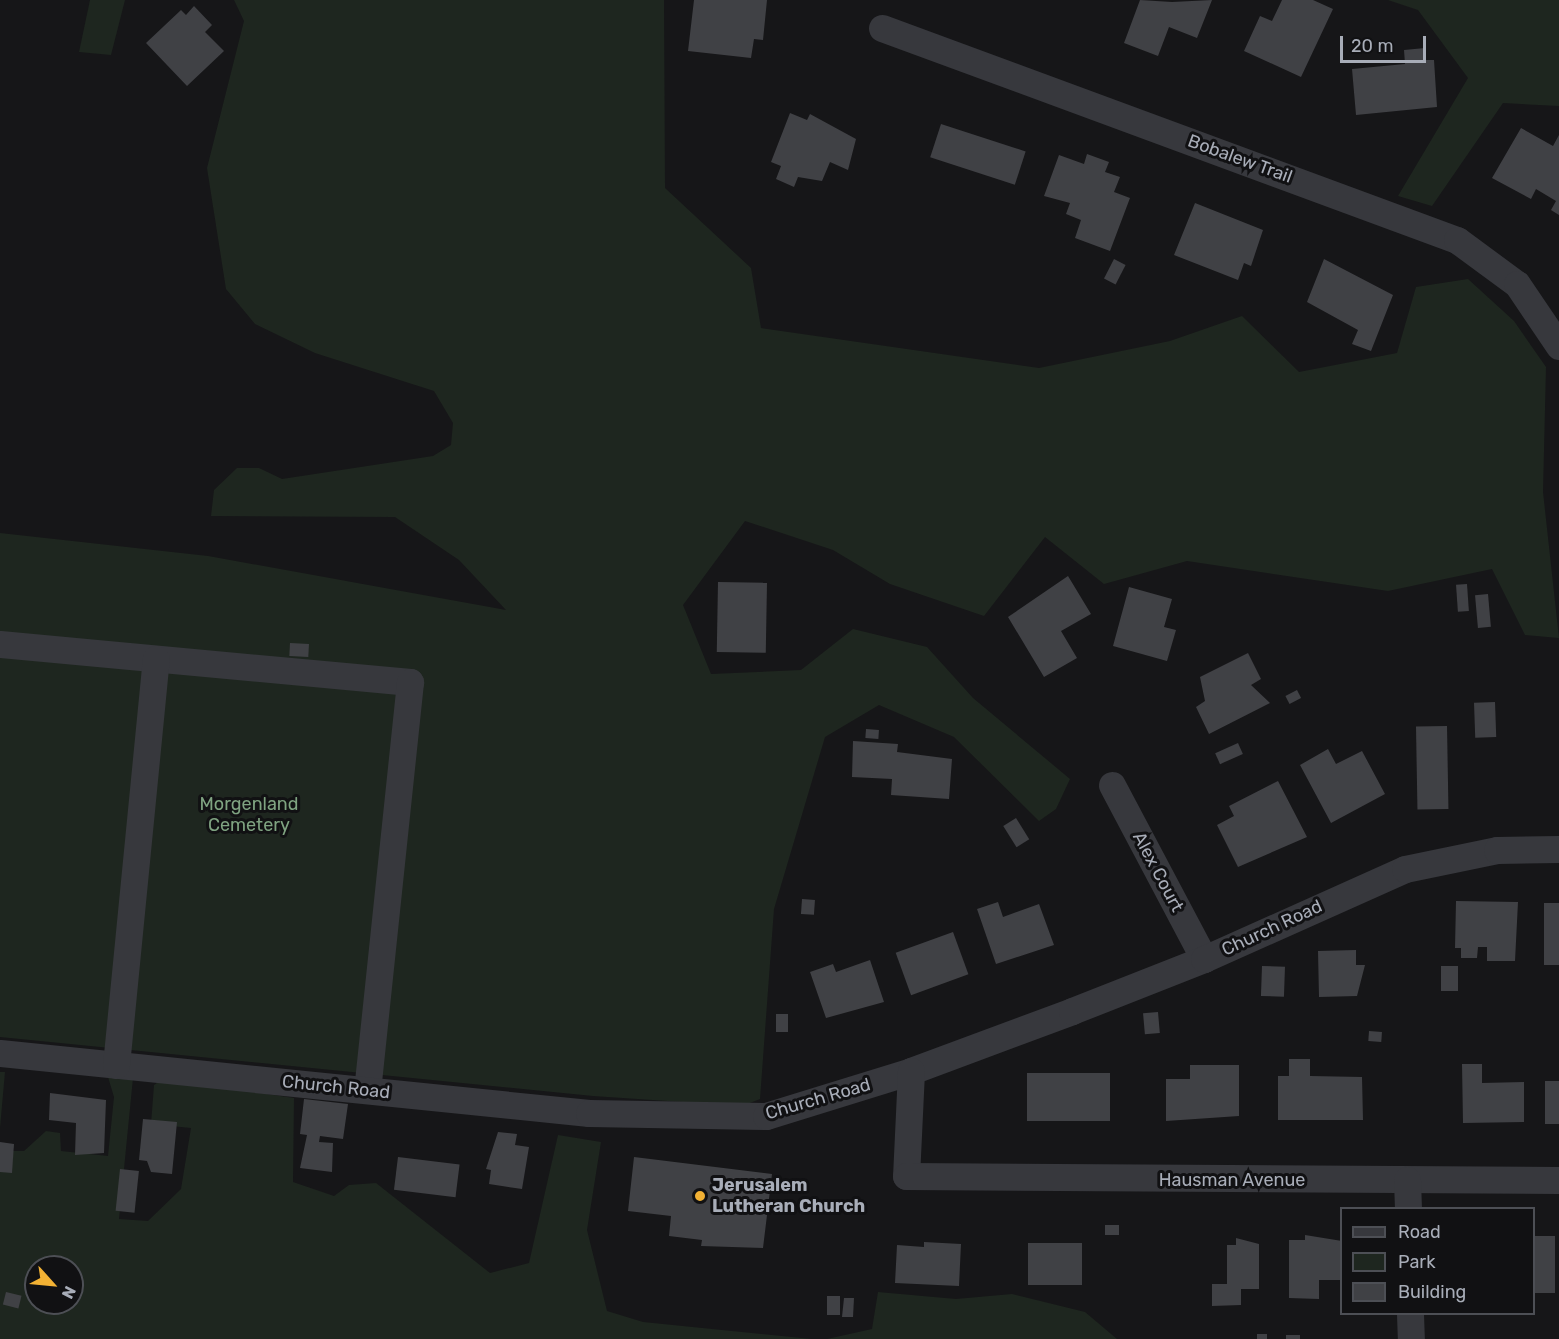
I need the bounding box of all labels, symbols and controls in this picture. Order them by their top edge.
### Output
scale bar [1343,24,1428,62]
text: 20 m [1351,35,1393,57]
street label: Bobalew Trail [1184,130,1296,188]
park label: Morgenland Cemetery [200,794,298,836]
street label: Alex Court [1128,828,1188,916]
street label: Church Road [1218,895,1326,961]
street label: Church Road [281,1071,391,1103]
street label: Church Road [763,1074,873,1124]
street label: Hausman Avenue [1158,1169,1306,1191]
place label: Jerusalem Lutheran Church [712,1175,865,1218]
marker: Jerusalem Lutheran Church [693,1189,707,1203]
legend [1340,1207,1535,1315]
text: Road [1398,1221,1441,1243]
text: Park [1398,1251,1435,1273]
north arrow [24,1255,84,1315]
text: Building [1398,1281,1466,1303]
text: N [58,1283,80,1302]

